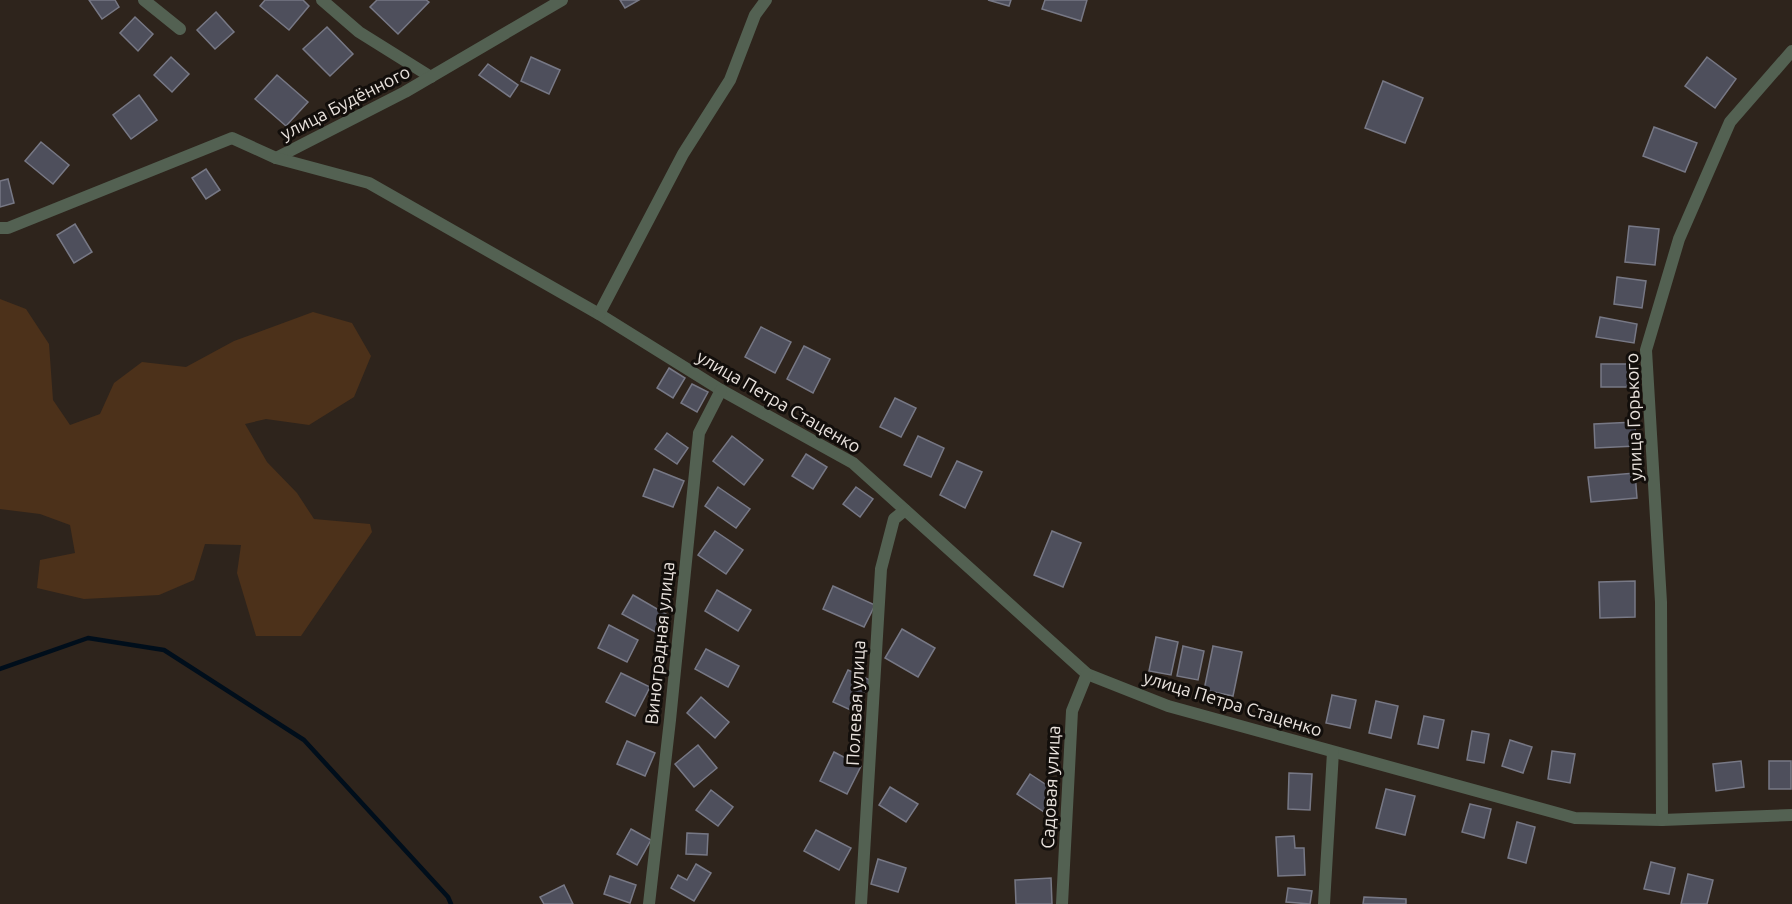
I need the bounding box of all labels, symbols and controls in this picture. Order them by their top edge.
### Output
street label: улица Будённого [277,61,413,143]
street label: улица Петра Стаценко [693,346,865,456]
street label: улица Горького [1621,353,1645,481]
street label: Виноградная улица [641,561,677,725]
street label: Полевая улица [842,640,868,766]
street label: улица Петра Стаценко [1141,666,1325,740]
street label: Садовая улица [1037,725,1063,849]

